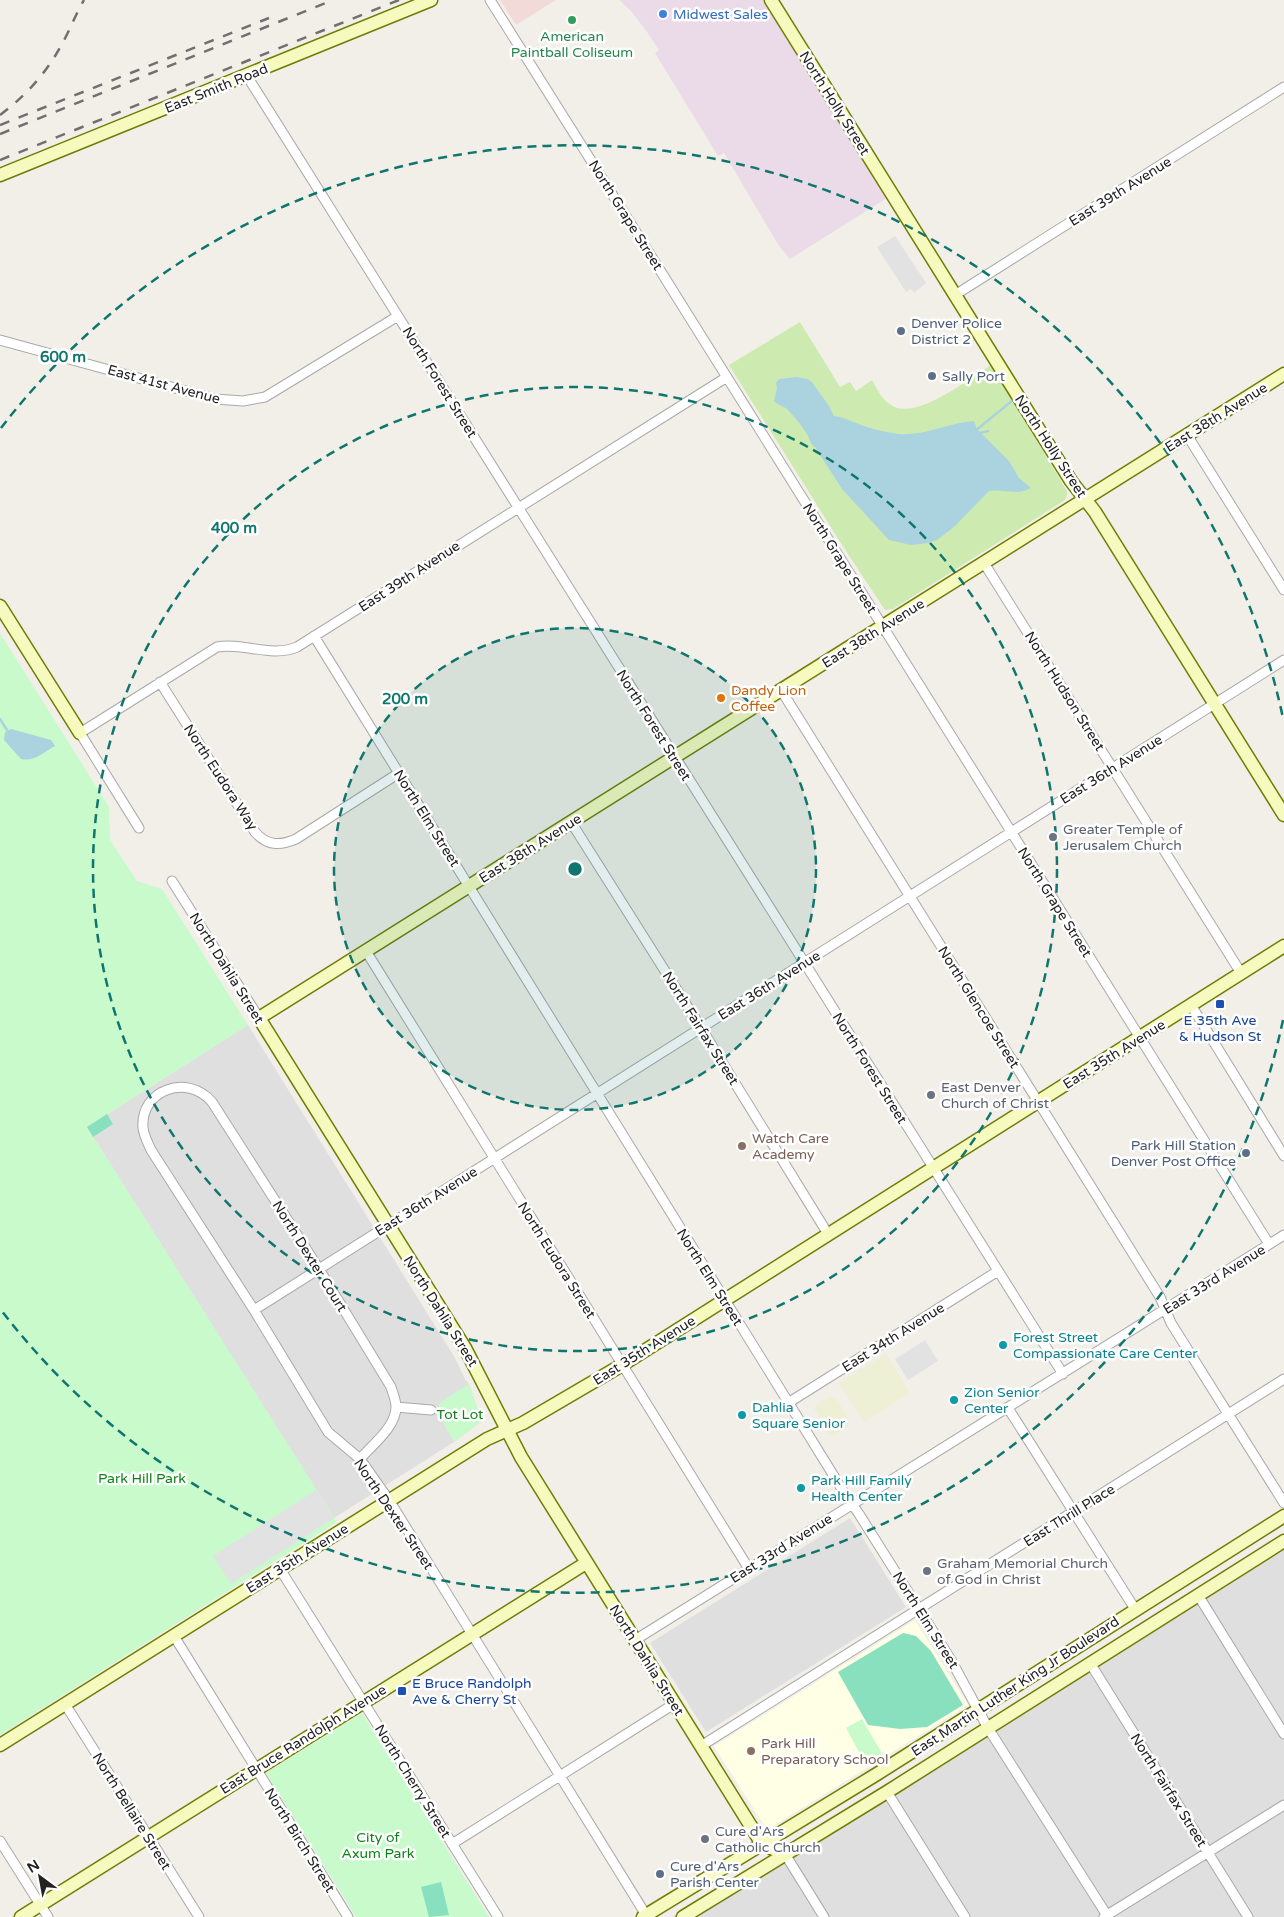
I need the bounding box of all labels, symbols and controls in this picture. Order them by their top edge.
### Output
place label: Midwest Sales [673,6,768,23]
marker: Midwest Sales [657,8,669,20]
marker: American Paintball Coliseum [566,14,578,26]
place label: American Paintball Coliseum [511,28,633,61]
street label: North Holly Street [796,48,874,159]
street label: East Smith Road [162,60,270,117]
street label: East 39th Avenue [1066,153,1175,230]
street label: North Grape Street [585,157,667,274]
place label: Denver Police District 2 [911,315,1002,348]
street label: North Forest Street [399,324,481,441]
marker: Denver Police District 2 [895,325,907,337]
text: 600 m [40,348,86,366]
street label: East 41st Avenue [106,361,222,408]
place label: Sally Port [942,368,1006,385]
marker: Sally Port [926,370,938,382]
street label: East 38th Avenue [1162,379,1271,456]
street label: North Holly Street [1011,392,1091,502]
street label: North Grape Street [799,500,881,617]
text: 400 m [211,519,257,537]
street label: East 39th Avenue [355,537,463,616]
street label: East 38th Avenue [819,595,928,672]
street label: North Hudson Street [1021,628,1109,755]
street label: North Forest Street [613,667,695,784]
place label: Dandy Lion Coffee [731,682,806,715]
text: 200 m [382,690,428,708]
marker: Dandy Lion Coffee [715,692,727,704]
street label: North Eudora Way [180,721,261,834]
street label: East 36th Avenue [1057,731,1166,808]
street label: North Elm Street [390,767,464,871]
street label: East 38th Avenue [476,810,585,887]
place label: Greater Temple of Jerusalem Church [1063,821,1183,854]
marker: Greater Temple of Jerusalem Church [1047,831,1059,843]
street label: North Grape Street [1014,844,1096,961]
centre of rings [566,860,584,878]
street label: North Dahlia Street [186,910,268,1027]
street label: North Glencoe Street [934,943,1023,1072]
street label: East 36th Avenue [715,947,824,1024]
street label: North Fairfax Street [659,968,743,1089]
marker: E 35th Ave & Hudson St [1214,998,1226,1010]
street label: North Forest Street [829,1010,911,1127]
place label: E 35th Ave & Hudson St [1179,1012,1262,1045]
street label: East 35th Avenue [1060,1016,1169,1093]
place label: East Denver Church of Christ [941,1079,1050,1112]
marker: East Denver Church of Christ [925,1089,937,1101]
place label: Watch Care Academy [752,1130,829,1163]
place label: Park Hill Station Denver Post Office [1111,1137,1236,1170]
marker: Watch Care Academy [736,1140,748,1152]
marker: Park Hill Station Denver Post Office [1240,1147,1252,1159]
street label: East 36th Avenue [372,1163,481,1240]
street label: North Dexter Court [269,1198,351,1315]
street label: North Eudora Street [514,1199,600,1322]
street label: North Elm Street [673,1226,747,1330]
street label: East 33rd Avenue [1160,1241,1269,1318]
street label: North Dahlia Street [400,1253,482,1370]
street label: East 34th Avenue [839,1299,948,1376]
street label: East 35th Avenue [590,1312,699,1389]
place label: Forest Street Compassionate Care Center [1013,1329,1198,1362]
marker: Forest Street Compassionate Care Center [997,1339,1009,1351]
place label: Zion Senior Center [964,1384,1040,1417]
marker: Zion Senior Center [948,1394,960,1406]
place label: Dahlia Square Senior [752,1399,846,1432]
park label: Tot Lot [437,1406,484,1423]
marker: Dahlia Square Senior [736,1409,748,1421]
street label: North Dexter Street [350,1456,437,1574]
park label: Park Hill Park [98,1470,186,1487]
place label: Park Hill Family Health Center [811,1472,912,1505]
street label: East Thrill Place [1020,1480,1118,1550]
marker: Park Hill Family Health Center [795,1482,807,1494]
street label: East 33rd Avenue [727,1510,836,1587]
street label: East 35th Avenue [243,1520,352,1597]
place label: Graham Memorial Church of God in Christ [937,1555,1108,1588]
marker: Graham Memorial Church of God in Christ [921,1565,933,1577]
street label: North Elm Street [889,1569,963,1673]
street label: North Dahlia Street [606,1602,688,1719]
street label: East Martin Luther King Jr Boulevard [908,1613,1122,1760]
place label: E Bruce Randolph Ave & Cherry St [412,1675,532,1708]
street label: East Bruce Randolph Avenue [217,1681,390,1798]
marker: E Bruce Randolph Ave & Cherry St [396,1685,408,1697]
street label: North Cherry Street [371,1721,455,1842]
street label: North Fairfax Street [1127,1730,1211,1851]
place label: Park Hill Preparatory School [761,1735,889,1768]
marker: Park Hill Preparatory School [745,1745,757,1757]
street label: North Bellaire Street [89,1749,175,1874]
street label: North Birch Street [260,1785,339,1896]
place label: Cure d'Ars Catholic Church [715,1823,821,1856]
park label: City of Axum Park [342,1829,415,1862]
marker: Cure d'Ars Catholic Church [699,1833,711,1845]
north arrow [15,1852,65,1902]
text: N [24,1856,43,1877]
place label: Cure d'Ars Parish Center [670,1858,760,1891]
marker: Cure d'Ars Parish Center [654,1868,666,1880]

